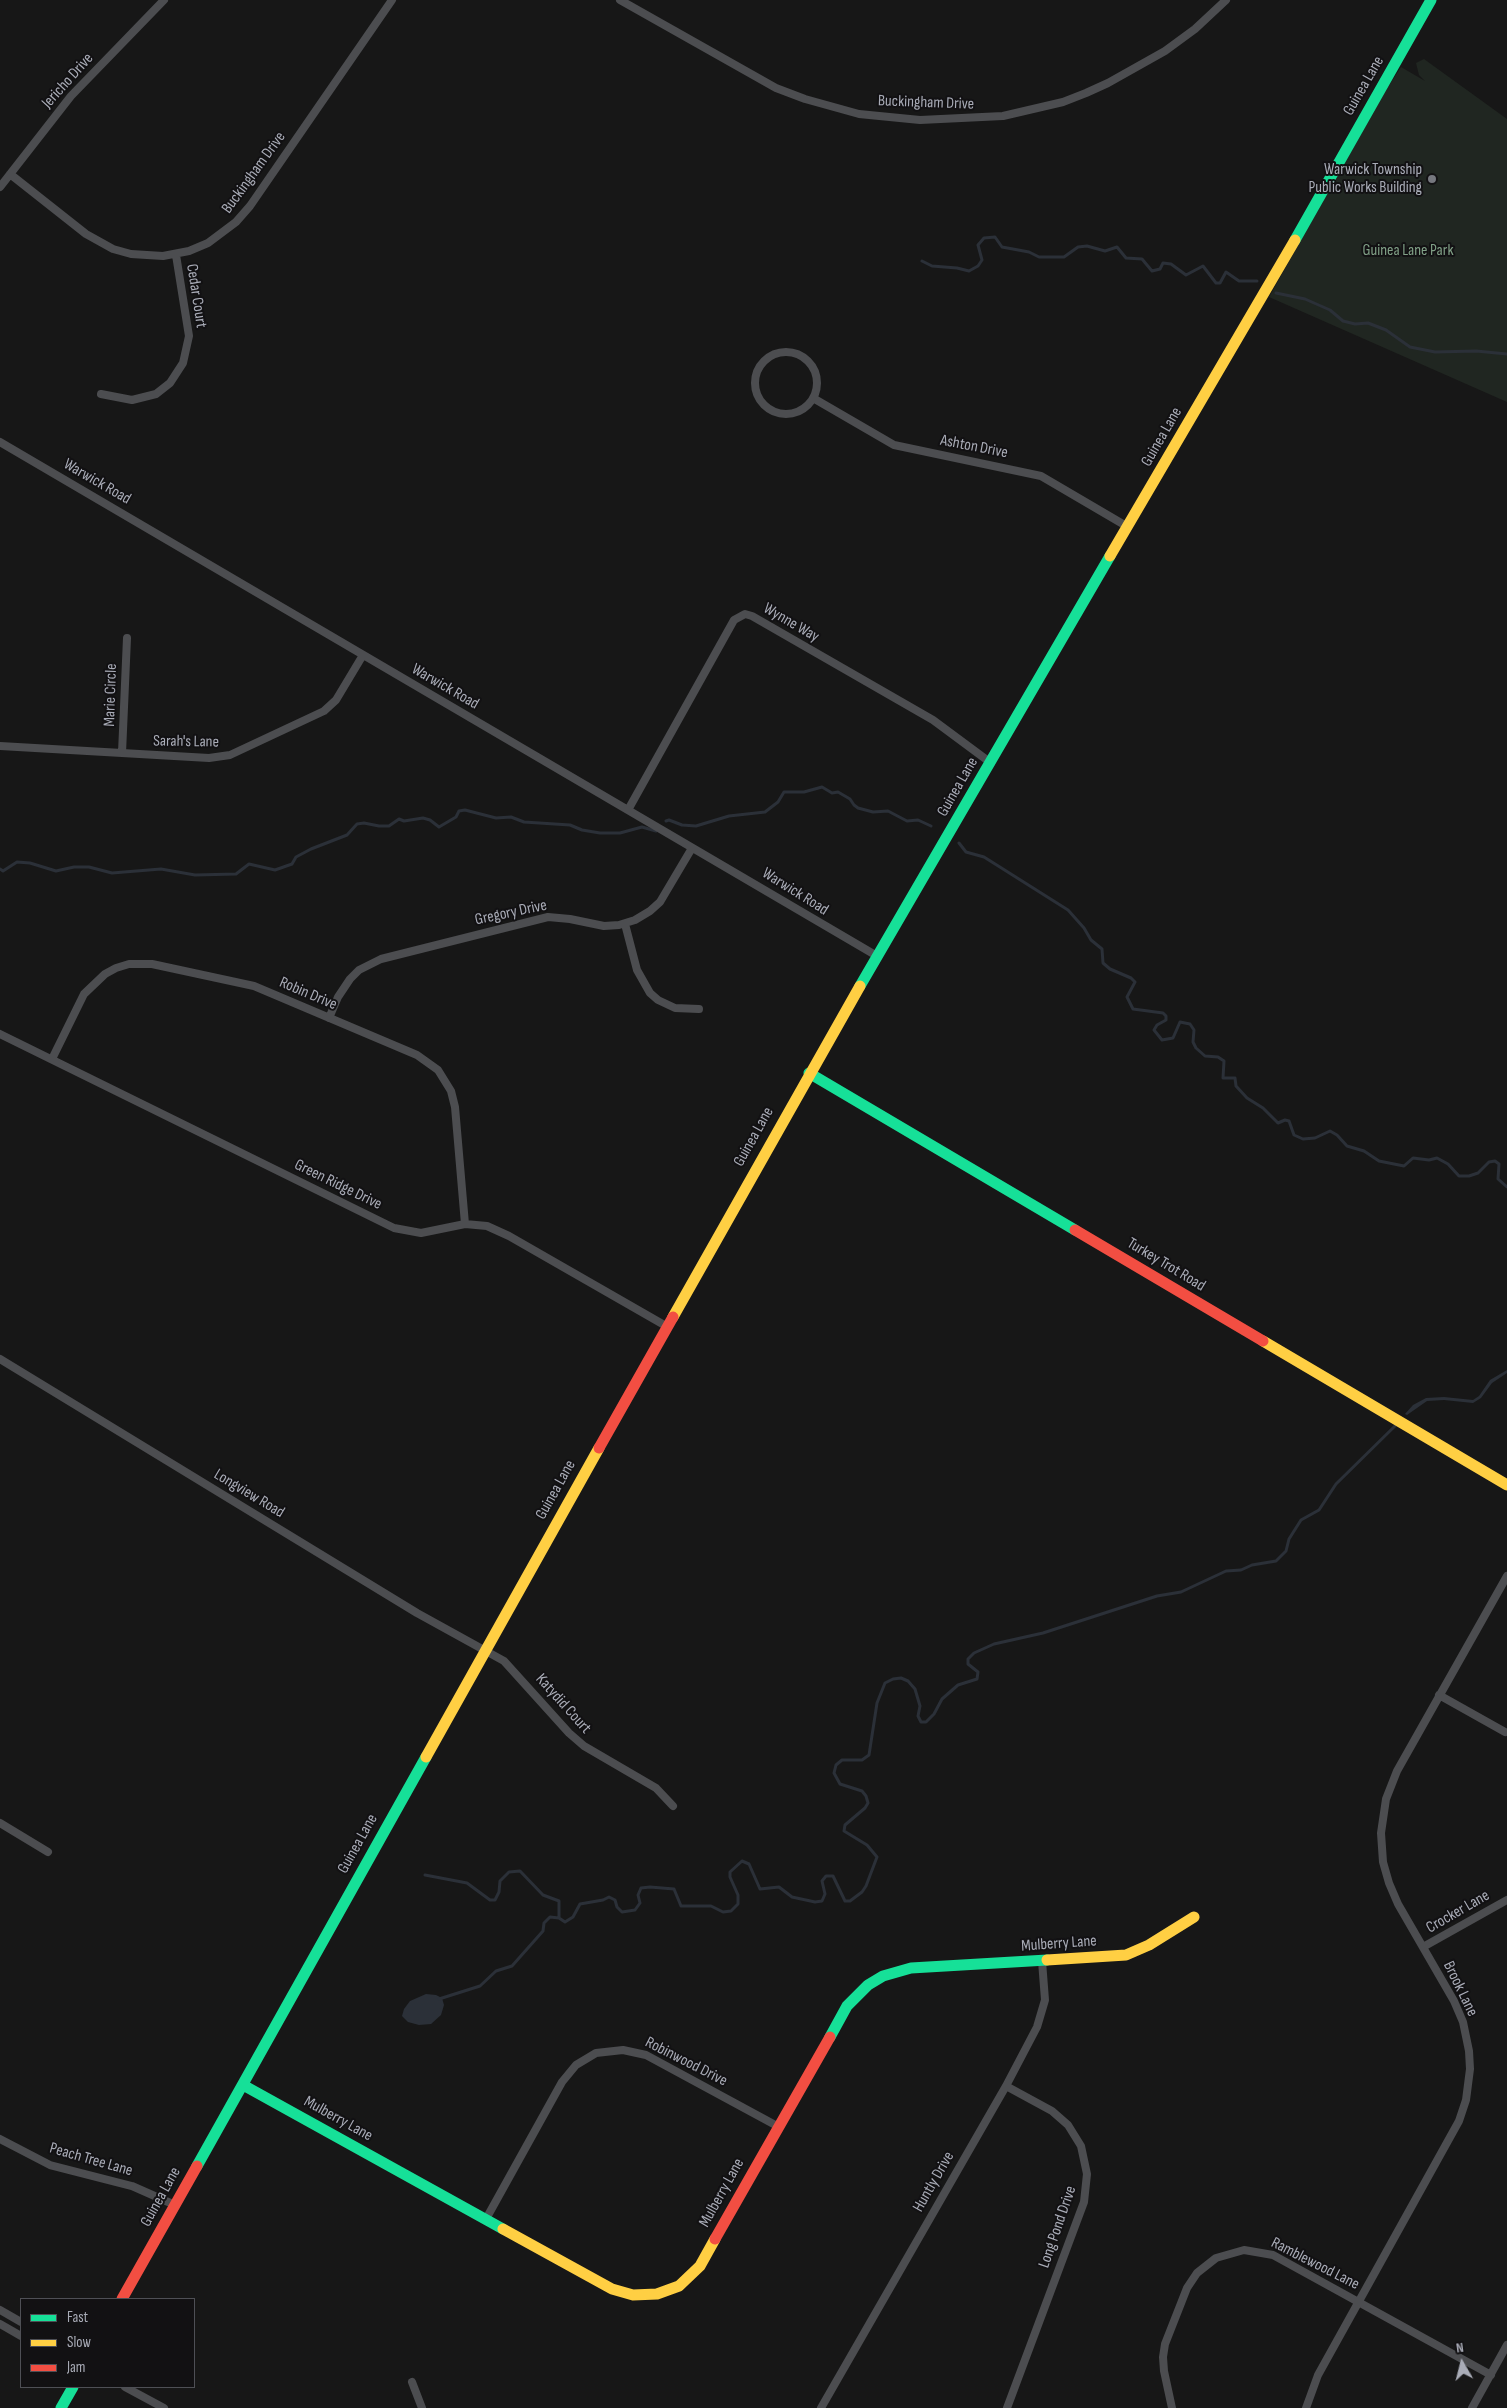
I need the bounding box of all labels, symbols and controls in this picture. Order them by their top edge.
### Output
street label: Jericho Drive [38,49,98,113]
street label: Guinea Lane [1339,53,1389,119]
street label: Buckingham Drive [878,92,974,114]
street label: Buckingham Drive [218,128,290,218]
place label: Warwick Township Public Works Building [1308,160,1422,198]
marker: Warwick Township Public Works Building [1426,173,1438,185]
park label: Guinea Lane Park [1363,241,1453,261]
street label: Cedar Court [181,263,211,329]
street label: Guinea Lane [1137,404,1187,470]
street label: Ashton Drive [939,431,1009,463]
street label: Warwick Road [60,455,134,509]
street label: Wynne Way [760,599,822,647]
street label: Warwick Road [408,660,482,714]
street label: Marie Circle [100,663,122,727]
street label: Sarah's Lane [153,732,219,752]
street label: Guinea Lane [933,754,983,820]
street label: Warwick Road [758,864,832,920]
street label: Gregory Drive [473,896,549,930]
street label: Robin Drive [276,973,340,1015]
street label: Guinea Lane [730,1104,778,1170]
street label: Green Ridge Drive [291,1156,385,1214]
street label: Turkey Trot Road [1123,1234,1209,1296]
street label: Guinea Lane [532,1457,580,1523]
street label: Longview Road [210,1465,288,1523]
street label: Katydid Court [531,1670,595,1738]
street label: Guinea Lane [334,1811,382,1877]
street label: Crocker Lane [1423,1886,1493,1938]
street label: Mulberry Lane [1021,1932,1097,1956]
street label: Brook Lane [1438,1958,1482,2020]
street label: Robinwood Drive [642,2033,730,2091]
street label: Mulberry Lane [300,2092,376,2146]
street label: Peach Tree Lane [47,2139,135,2181]
street label: Huntly Drive [909,2148,959,2216]
street label: Mulberry Lane [695,2155,749,2231]
street label: Guinea Lane [137,2164,185,2230]
street label: Long Pond Drive [1035,2183,1081,2271]
street label: Ramblewood Lane [1268,2234,1362,2294]
legend [20,2298,195,2388]
text: Fast [67,2308,88,2327]
text: Slow [67,2333,91,2352]
north arrow [1437,2338,1487,2388]
text: N [1455,2339,1465,2357]
text: Jam [67,2358,85,2377]

